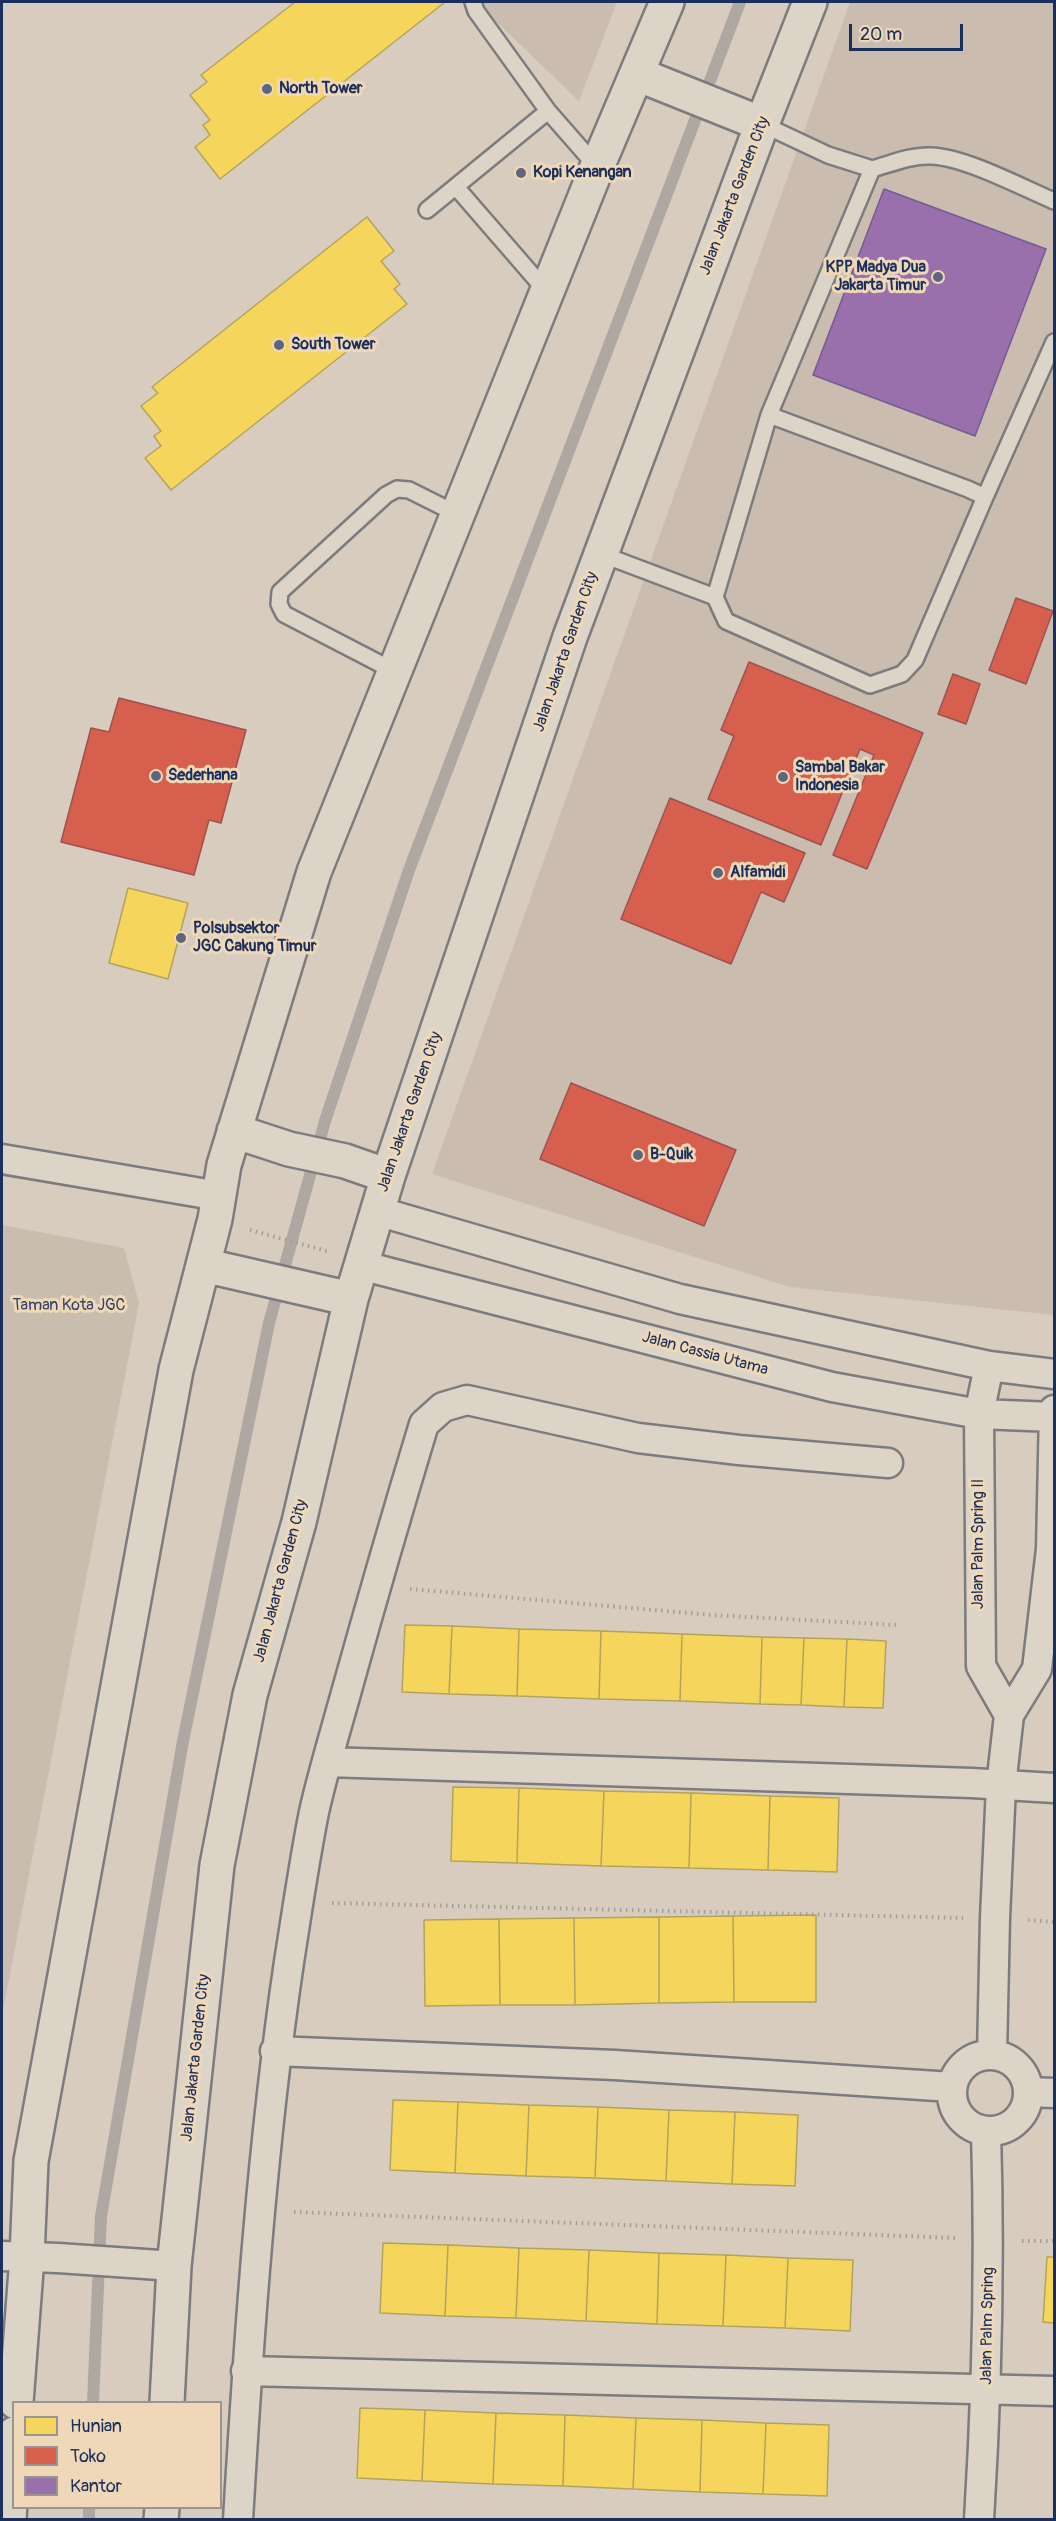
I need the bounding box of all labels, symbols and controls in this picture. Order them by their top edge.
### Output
scale bar [852,12,966,50]
text: 20 m [860,23,902,46]
place label: North Tower [279,79,363,99]
marker: North Tower [260,82,274,96]
street label: Jalan Jakarta Garden City [696,114,774,278]
place label: Kopi Kenangan [533,163,632,183]
marker: Kopi Kenangan [514,166,528,180]
place label: KPP Madya Dua Jakarta Timur [825,258,926,296]
marker: KPP Madya Dua Jakarta Timur [931,270,945,284]
place label: South Tower [291,335,375,355]
marker: South Tower [272,338,286,352]
street label: Jalan Jakarta Garden City [530,569,602,735]
place label: Sambal Bakar Indonesia [795,758,885,796]
place label: Sederhana [168,766,238,786]
marker: Sederhana [149,769,163,783]
marker: Sambal Bakar Indonesia [776,770,790,784]
place label: Alfamidi [730,863,785,883]
marker: Alfamidi [711,866,725,880]
place label: Polsubsektor JGC Cakung Timur [193,919,317,957]
marker: Polsubsektor JGC Cakung Timur [174,931,188,945]
street label: Jalan Jakarta Garden City [374,1029,446,1195]
place label: B-Quik [650,1145,693,1165]
marker: B-Quik [631,1148,645,1162]
park label: Taman Kota JGC [13,1296,125,1316]
street label: Jalan Cassia Utama [640,1328,770,1380]
street label: Jalan Palm Spring II [969,1479,989,1609]
street label: Jalan Jakarta Garden City [250,1497,312,1665]
street label: Jalan Jakarta Garden City [178,1973,214,2143]
street label: Jalan Palm Spring [977,2267,999,2385]
legend [12,2401,222,2509]
text: Hunian [70,2415,122,2438]
text: Toko [70,2445,106,2468]
text: Kantor [70,2475,122,2498]

